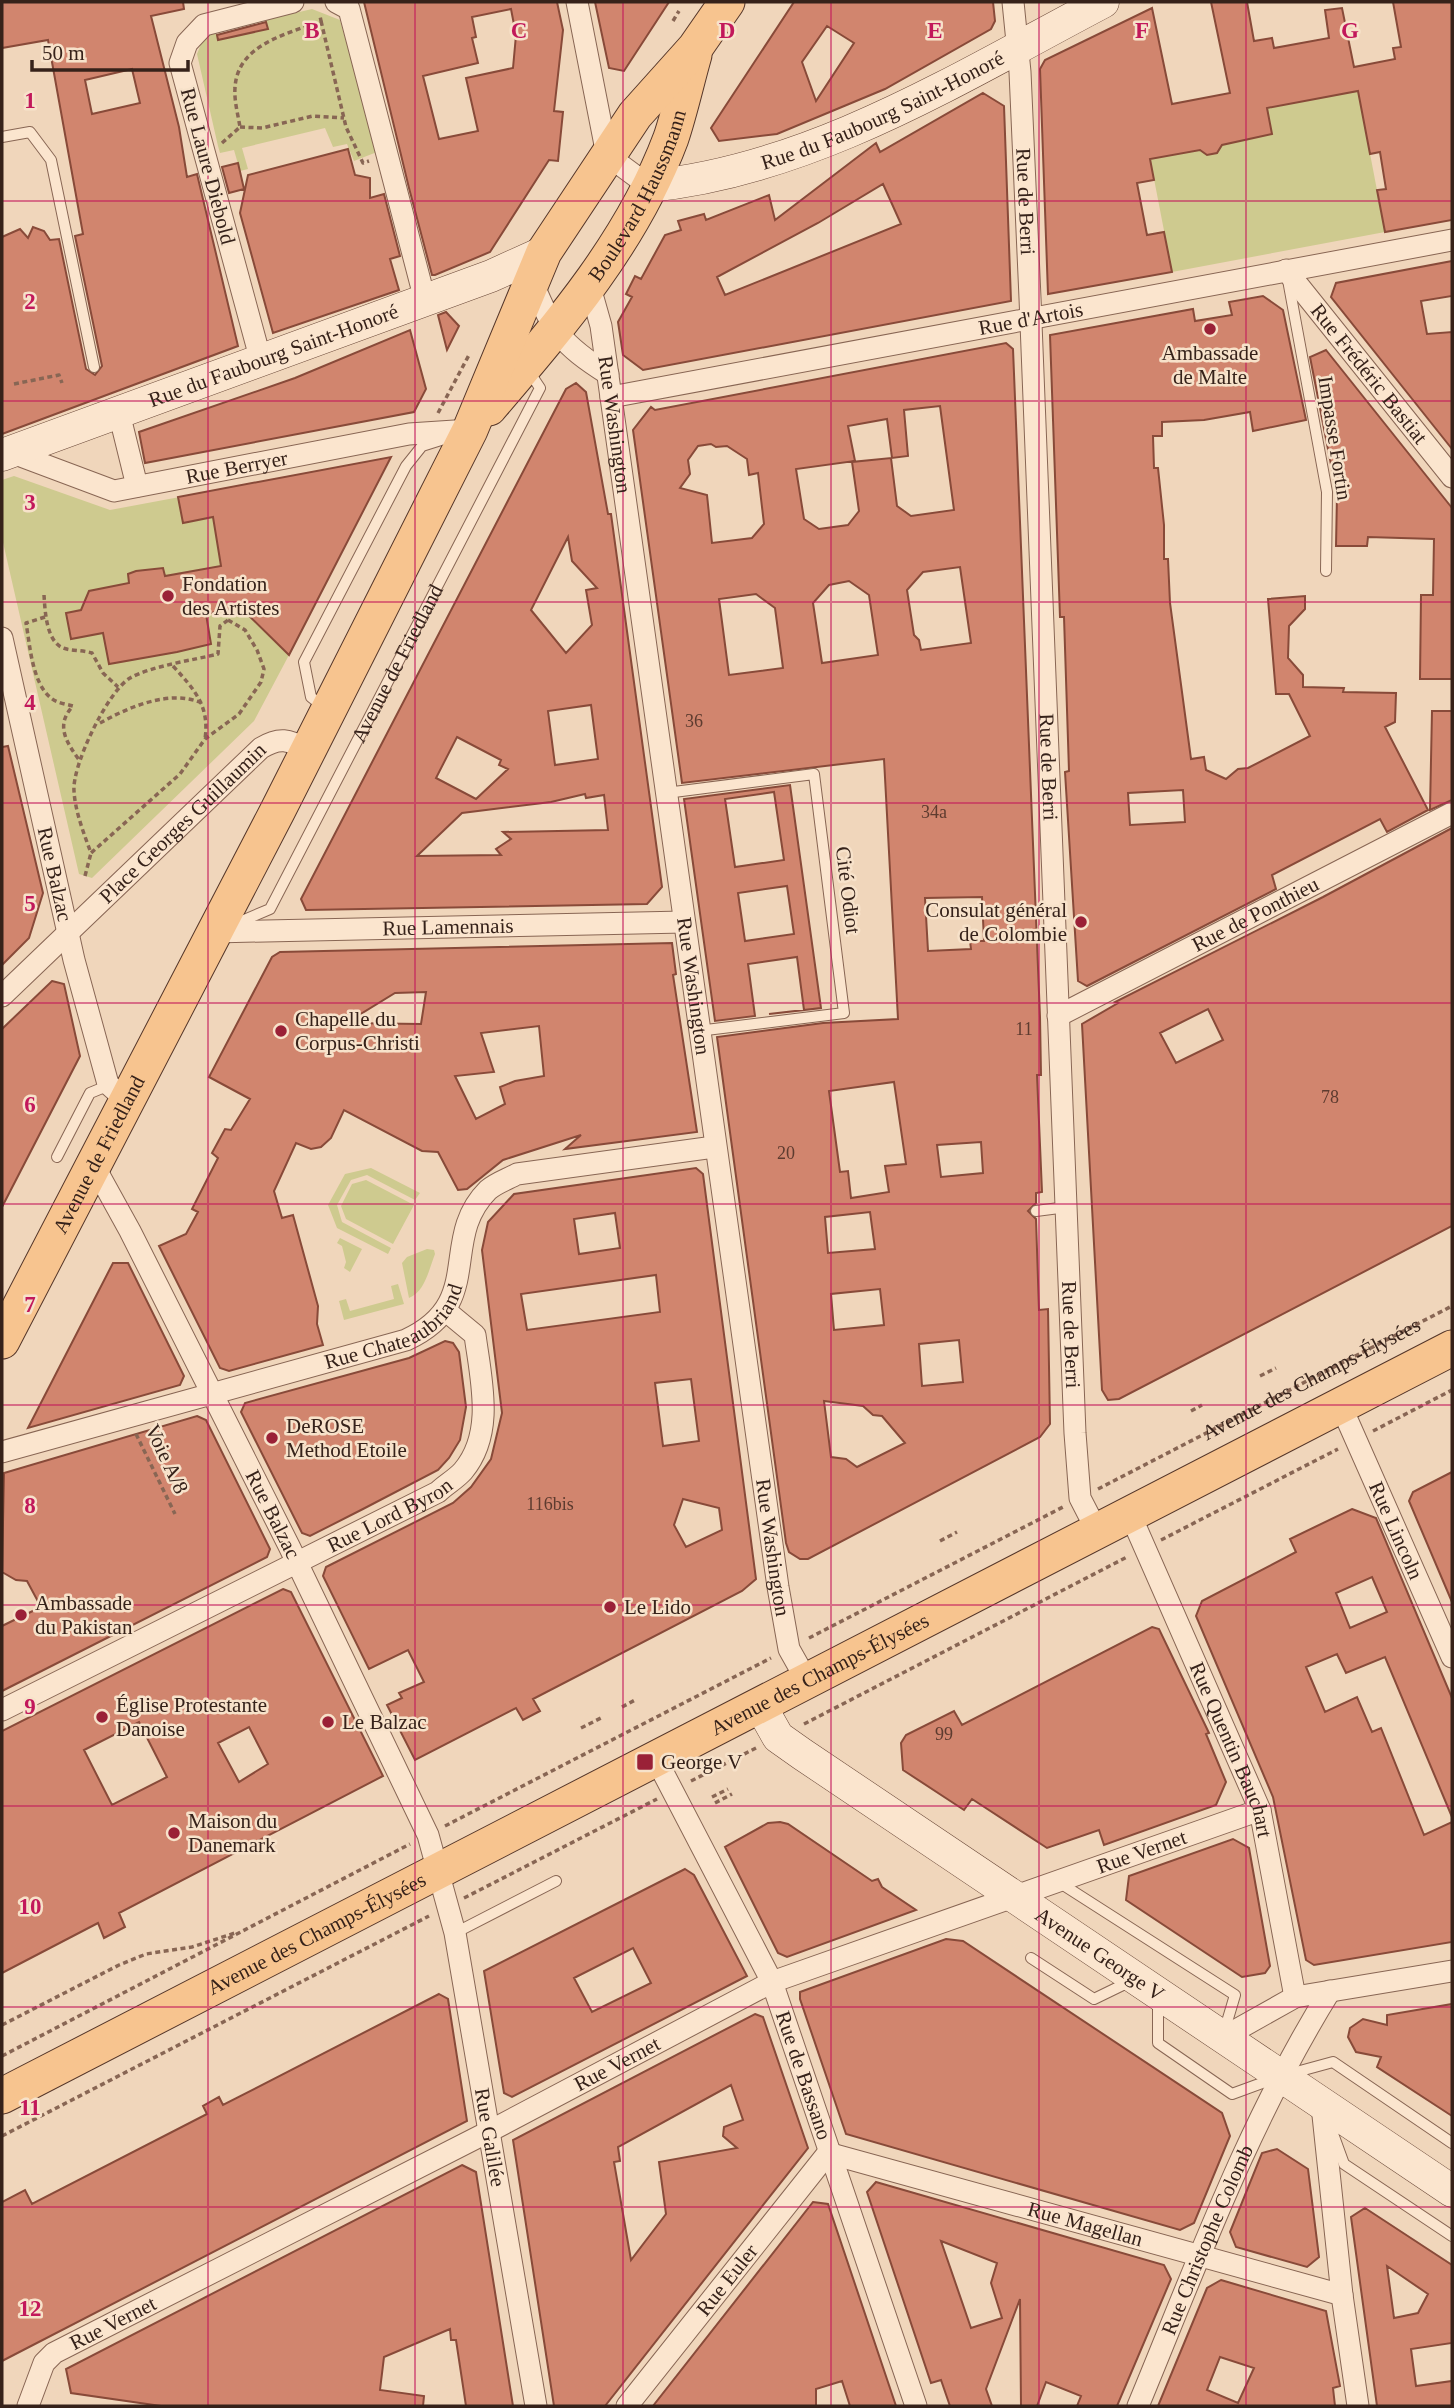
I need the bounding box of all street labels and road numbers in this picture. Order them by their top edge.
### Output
street label: Rue du Faubourg Saint-Honoré [758,46,1008,175]
street label: Rue Laure Diebold [176,85,241,247]
street label: Boulevard Haussmann [583,106,691,286]
street label: Rue de Berri [1011,147,1040,256]
street label: Rue d'Artois [976,297,1085,340]
street label: Rue du Faubourg Saint-Honoré [145,299,401,412]
street label: Rue Frédéric Bastiat [1306,299,1433,449]
street label: Rue Washington [593,354,636,495]
street label: Impasse Fortin [1313,374,1357,502]
street label: Rue Berryer [184,446,290,489]
street label: Avenue de Friedland [346,580,448,747]
street label: Rue de Berri [1034,713,1063,821]
street label: Place Georges Guillaumin [94,738,271,908]
street label: Rue Balzac [33,825,77,924]
street label: Cité Odiot [831,845,865,935]
street label: Rue de Ponthieu [1188,872,1323,957]
street label: Rue Lamennais [382,914,514,940]
street label: Rue Washington [672,916,715,1057]
street label: Avenue de Friedland [48,1071,150,1238]
street label: Rue Chateaubriand [322,1280,468,1374]
street label: Rue de Berri [1057,1281,1085,1389]
street label: Avenue des Champs-Élysées [1198,1312,1424,1445]
street label: Voie A/8 [141,1421,193,1497]
street label: Rue Balzac [241,1466,305,1563]
street label: Rue Lord Byron [323,1472,458,1557]
street label: Rue Washington [751,1477,795,1619]
street label: Rue Lincoln [1364,1478,1428,1583]
street label: Avenue des Champs-Élysées [706,1608,933,1740]
street label: Rue Quentin Bauchart [1185,1658,1277,1840]
street label: Rue Vernet [1093,1825,1190,1879]
street label: Avenue des Champs-Élysées [203,1867,430,2000]
street label: Avenue George V [1031,1902,1169,2006]
street label: Rue de Bassano [771,2008,837,2143]
street label: Rue Vernet [570,2031,664,2096]
street label: Rue Galilée [470,2086,510,2188]
street label: Rue Christophe Colomb [1156,2141,1258,2338]
street label: Rue Magellan [1025,2197,1146,2252]
street label: Rue Euler [691,2239,763,2321]
street label: Rue Vernet [66,2291,160,2355]

